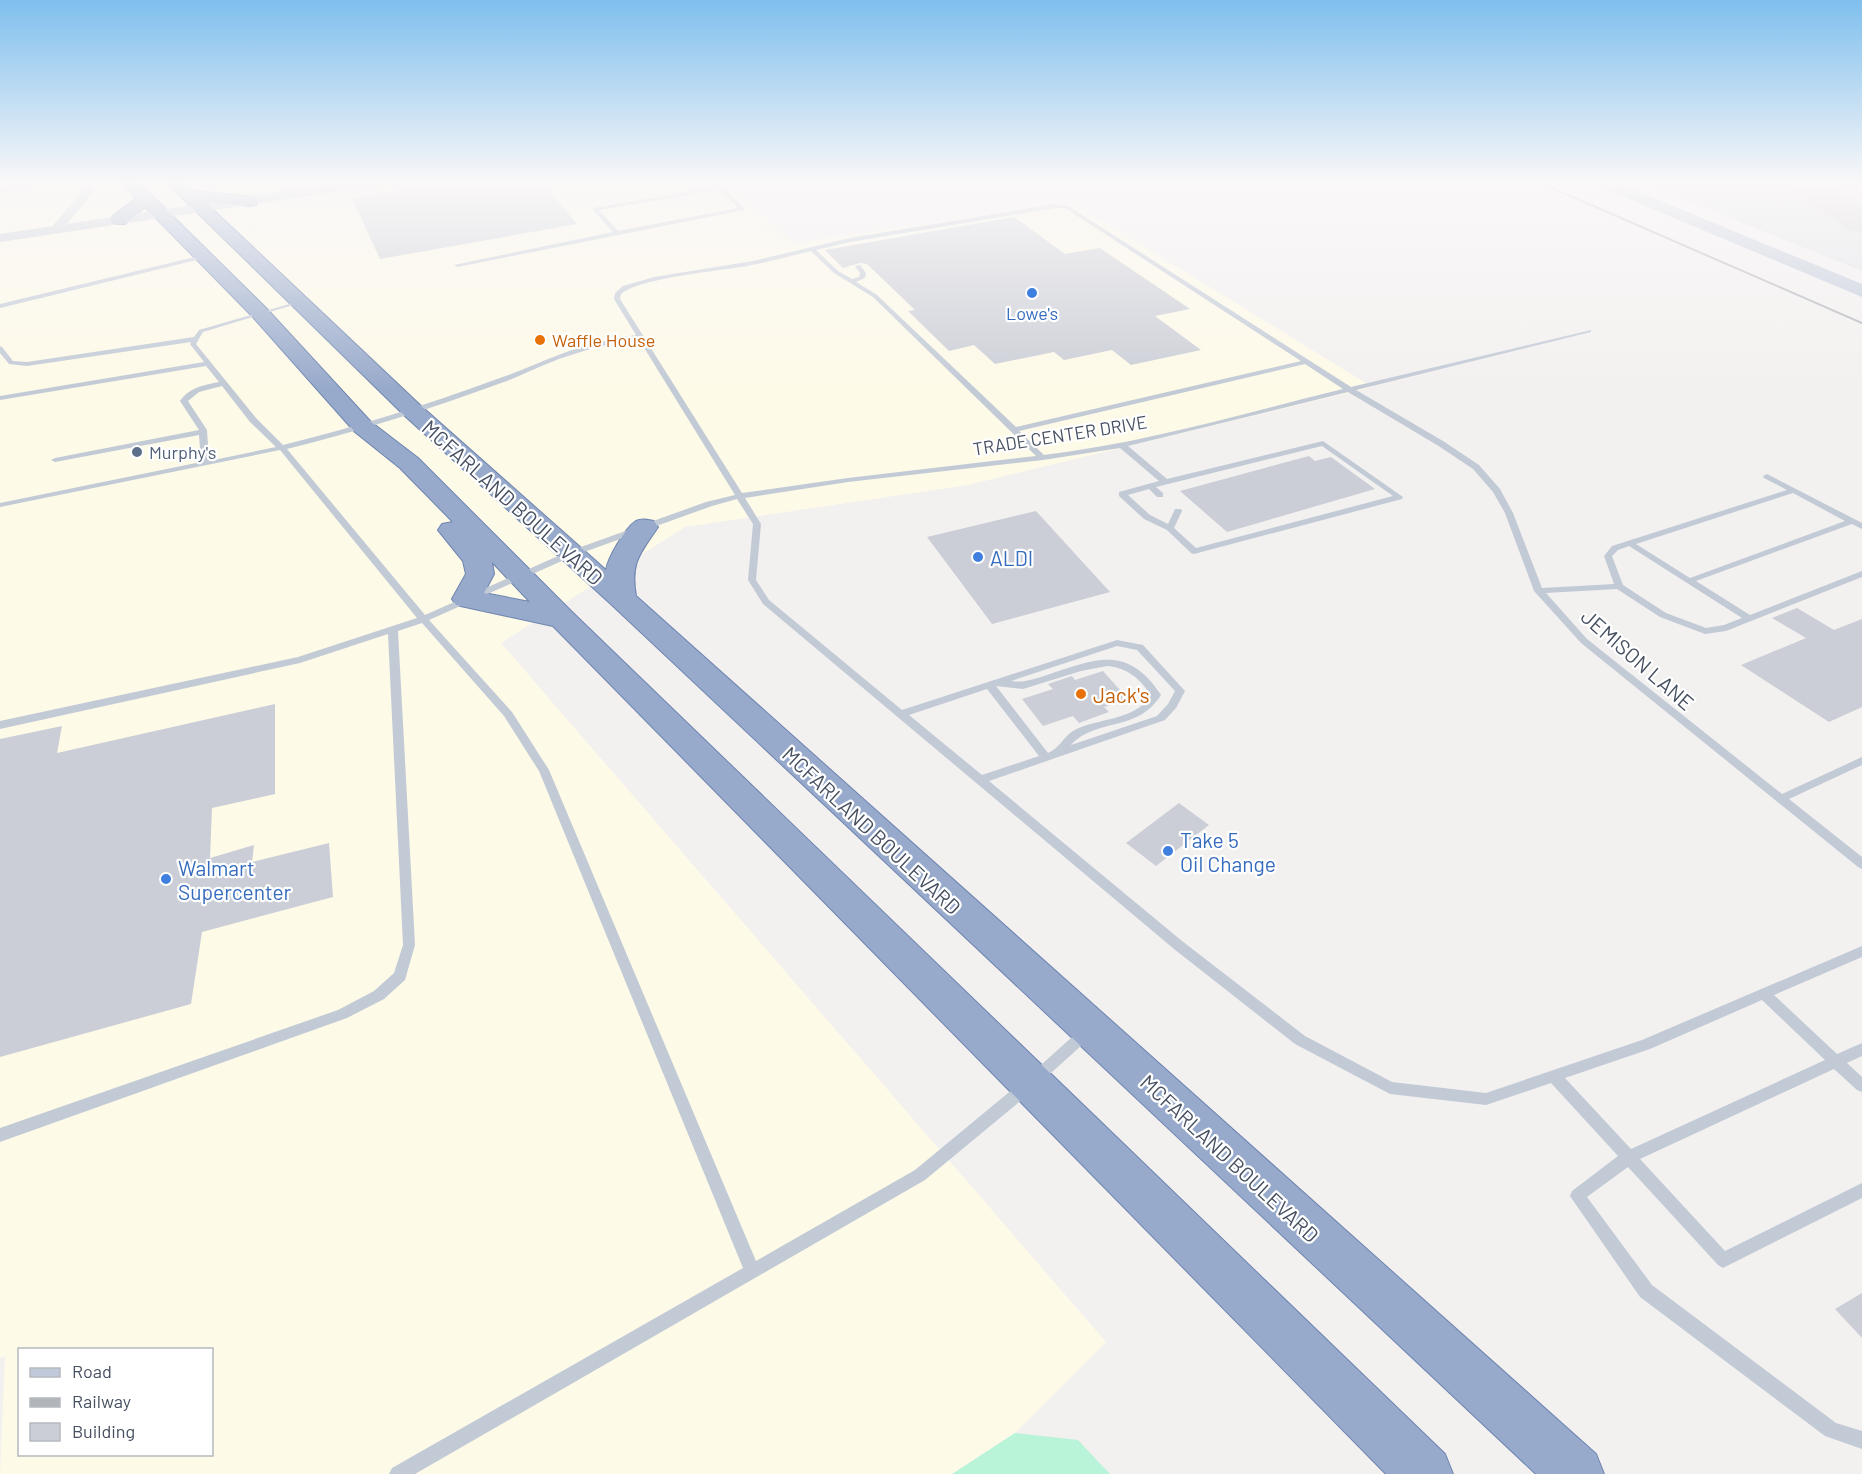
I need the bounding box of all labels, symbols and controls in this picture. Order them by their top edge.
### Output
marker: Lowe's [1025,286,1039,300]
place label: Lowe's [1006,302,1058,324]
place label: Waffle House [552,329,655,351]
marker: Waffle House [533,333,547,347]
street label: TRADE CENTER DRIVE [971,410,1149,460]
street label: MCFARLAND BOULEVARD [417,414,609,590]
place label: Murphy's [149,441,216,463]
marker: Murphy's [130,445,144,459]
place label: ALDI [990,545,1033,570]
marker: ALDI [971,550,985,564]
street label: JEMISON LANE [1577,603,1699,715]
place label: Jack's [1093,682,1150,707]
marker: Jack's [1074,687,1088,701]
street label: MCFARLAND BOULEVARD [778,741,966,919]
place label: Take 5 Oil Change [1180,827,1276,876]
marker: Take 5 Oil Change [1161,844,1175,858]
place label: Walmart Supercenter [178,855,292,904]
marker: Walmart Supercenter [159,872,173,886]
street label: MCFARLAND BOULEVARD [1136,1069,1324,1247]
legend [18,1348,213,1456]
text: Road [72,1360,112,1382]
text: Railway [72,1390,131,1412]
text: Building [72,1420,135,1442]

